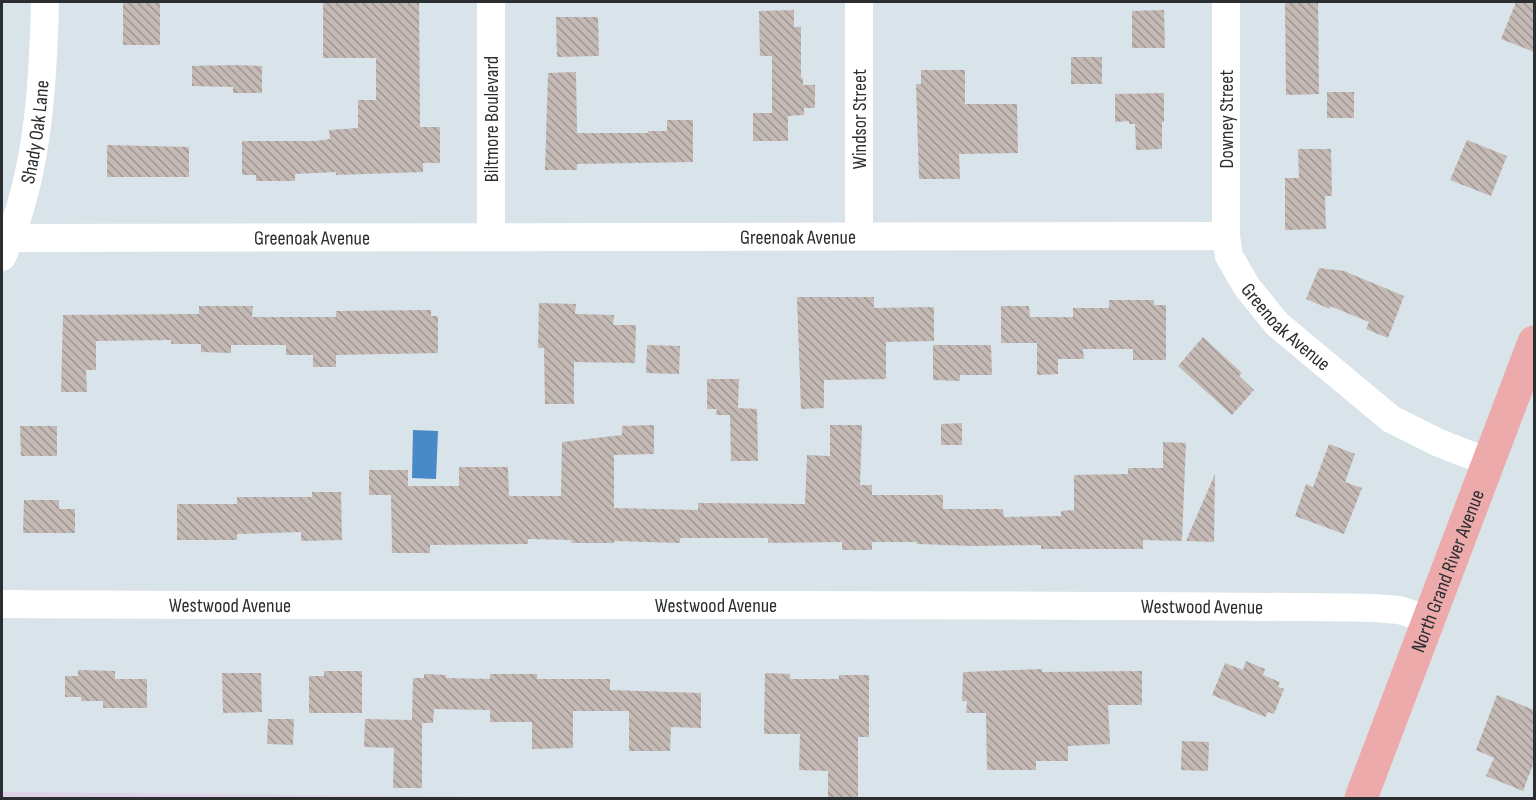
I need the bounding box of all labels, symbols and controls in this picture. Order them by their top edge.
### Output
street label: Biltmore Boulevard [480,56,504,182]
street label: Windsor Street [848,69,872,169]
street label: Downey Street [1215,70,1239,168]
street label: Shady Oak Lane [16,79,55,186]
street label: Greenoak Avenue [254,226,370,251]
street label: Greenoak Avenue [740,226,856,250]
street label: Greenoak Avenue [1236,279,1335,376]
street label: North Grand River Avenue [1406,486,1490,656]
street label: Westwood Avenue [169,594,291,618]
street label: Westwood Avenue [655,594,777,618]
street label: Westwood Avenue [1141,595,1263,620]

